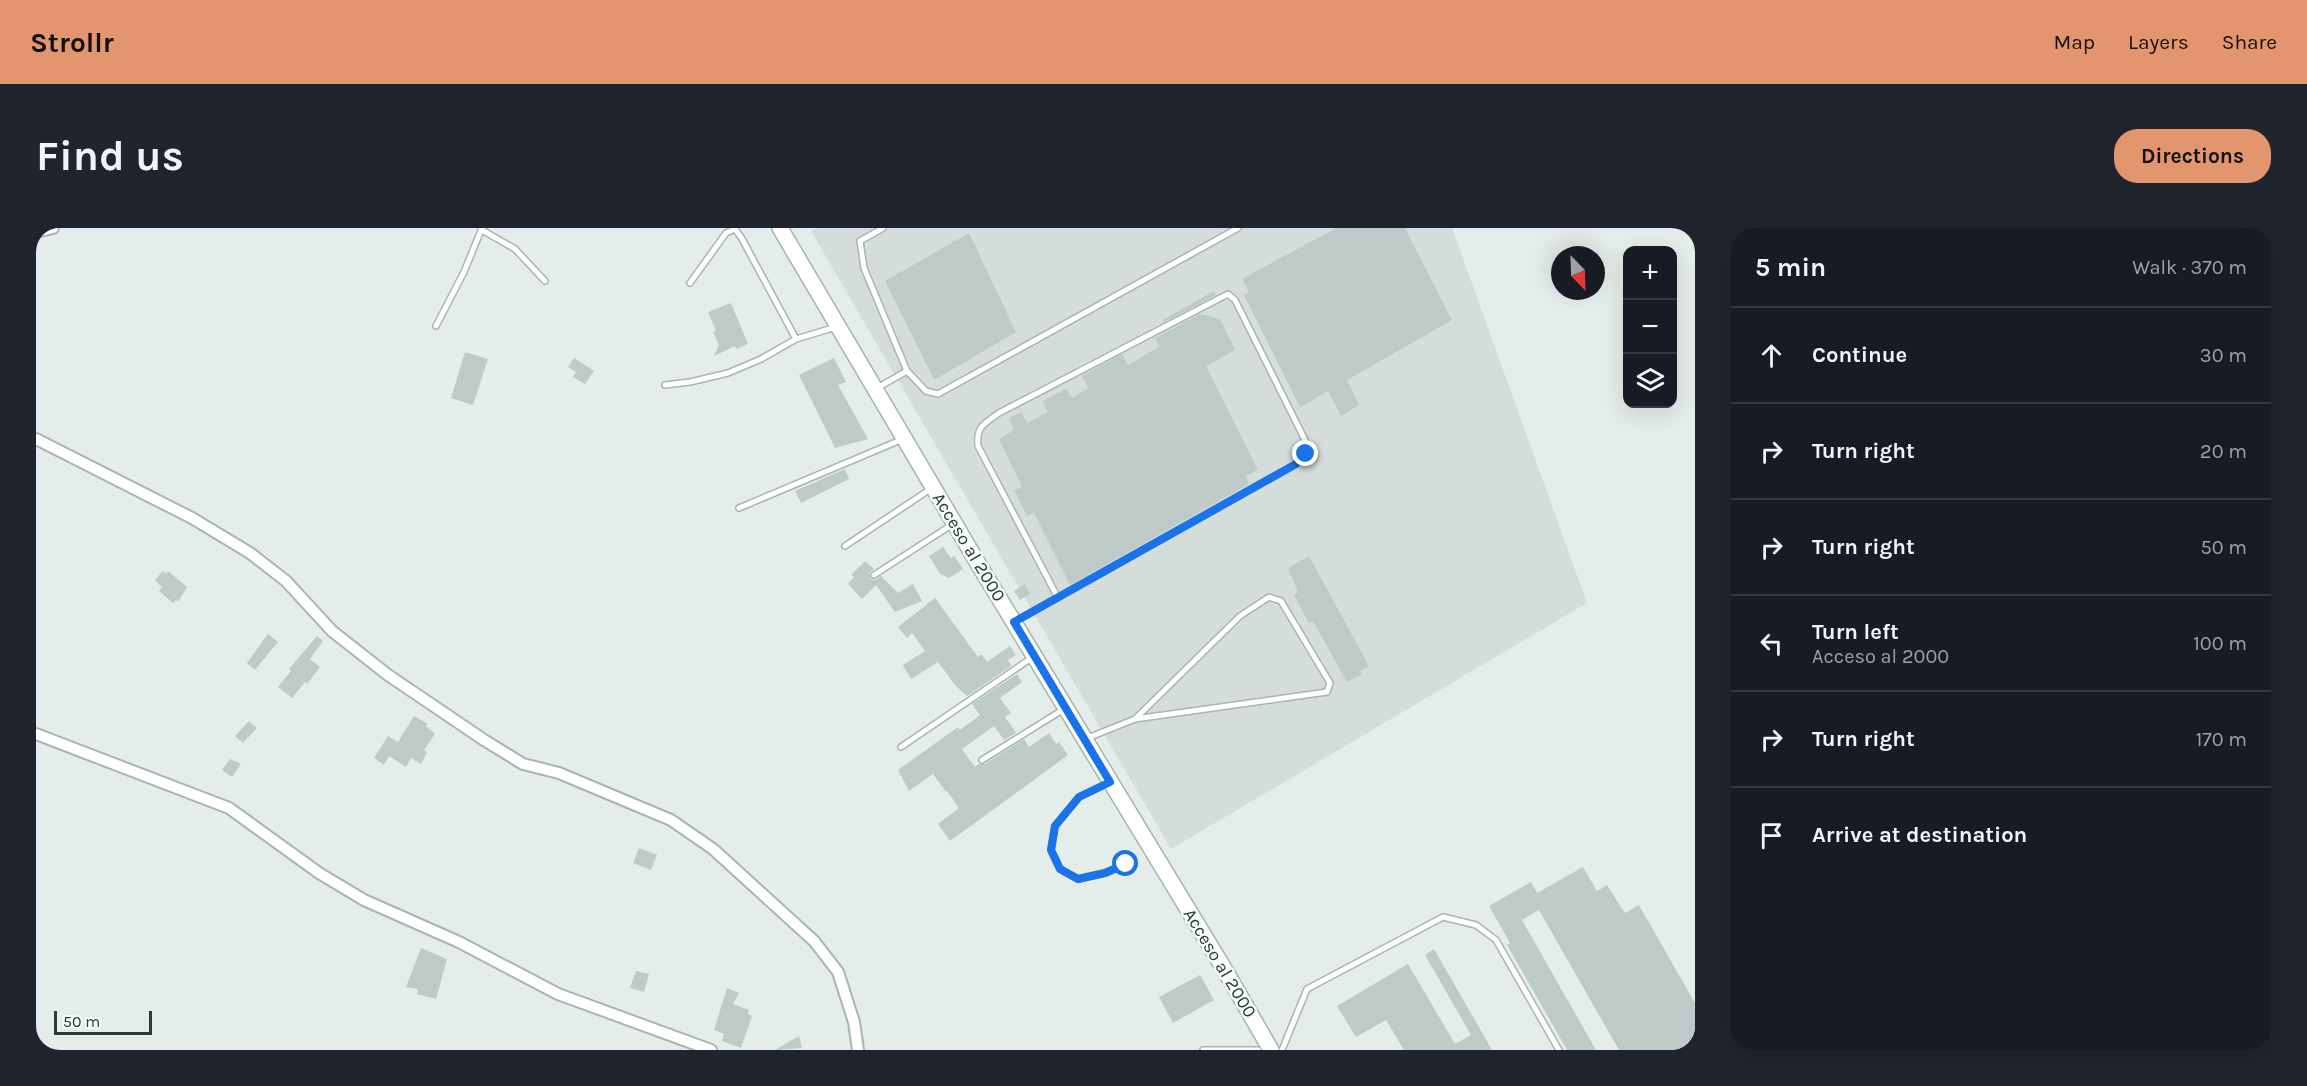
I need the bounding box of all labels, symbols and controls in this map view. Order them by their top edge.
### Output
text: Strollr [30,26,114,59]
text: Map [2053,30,2095,54]
text: Layers [2128,30,2189,54]
text: Share [2222,30,2277,54]
button: Directions [2114,129,2271,183]
text: Find us [36,131,184,181]
north arrow [1551,246,1605,300]
map controls [1623,246,1677,408]
button: + [1623,246,1677,300]
text: 5 min [1755,252,1826,283]
text: Walk · 370 m [2132,256,2247,279]
button: − [1623,300,1677,354]
icon: ahead [1755,339,1788,372]
text: Continue [1812,342,1907,368]
text: 30 m [2200,344,2247,367]
button: layers [1623,354,1677,408]
icon: right [1755,435,1788,468]
text: Turn right [1812,438,1915,464]
route end [1292,440,1318,466]
text: 20 m [2200,440,2247,463]
street label: Acceso al 2000 [928,488,1010,606]
icon: right [1755,531,1788,564]
text: Turn right [1812,534,1915,560]
text: 50 m [2200,536,2247,559]
text: Turn left [1812,619,1899,645]
icon: left [1755,627,1788,660]
text: 100 m [2193,632,2247,655]
text: Acceso al 2000 [1812,645,1949,668]
icon: right [1755,723,1788,756]
text: Turn right [1812,726,1915,752]
text: 170 m [2196,728,2247,751]
icon: arrive [1755,819,1788,852]
text: Arrive at destination [1812,822,2027,848]
route start [1112,850,1138,876]
street label: Acceso al 2000 [1179,904,1261,1022]
scale bar [54,1008,152,1036]
text: 50 m [63,1012,100,1031]

